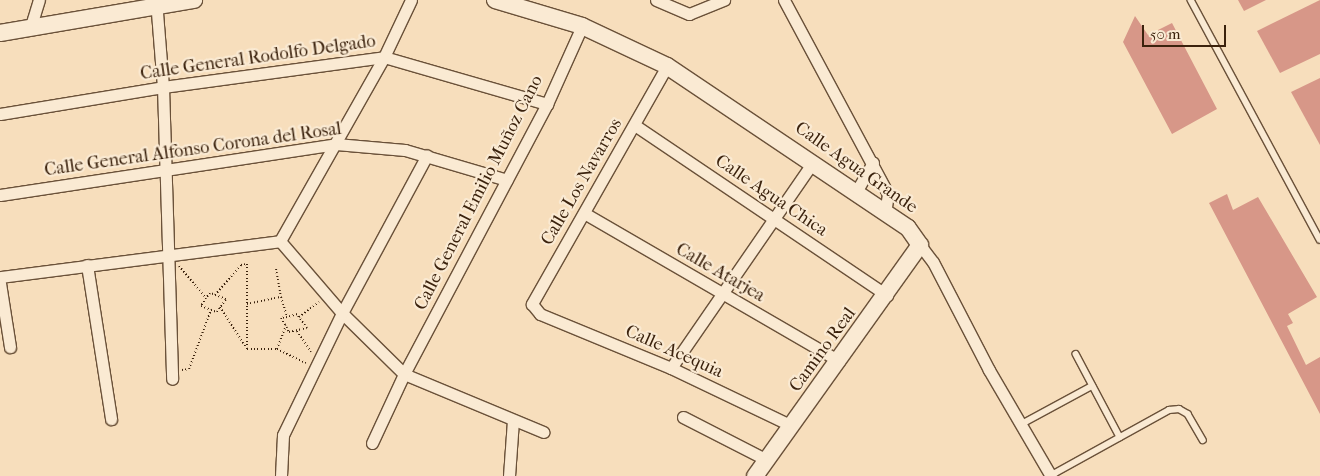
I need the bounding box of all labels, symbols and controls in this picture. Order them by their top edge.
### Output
scale bar [1145,15,1229,47]
text: 50 m [1150,25,1180,43]
street label: Calle General Rodolfo Delgado [139,31,377,85]
street label: Calle General Emilio Muñoz Cano [410,72,548,314]
street label: Calle Los Navarros [537,115,627,249]
street label: Calle General Alfonso Corona del Rosal [43,118,343,182]
street label: Calle Agua Grande [791,118,921,218]
street label: Calle Agua Chica [711,151,831,241]
street label: Calle Atarjea [672,239,768,307]
street label: Camino Real [785,304,861,396]
street label: Calle Acequia [622,321,726,383]

